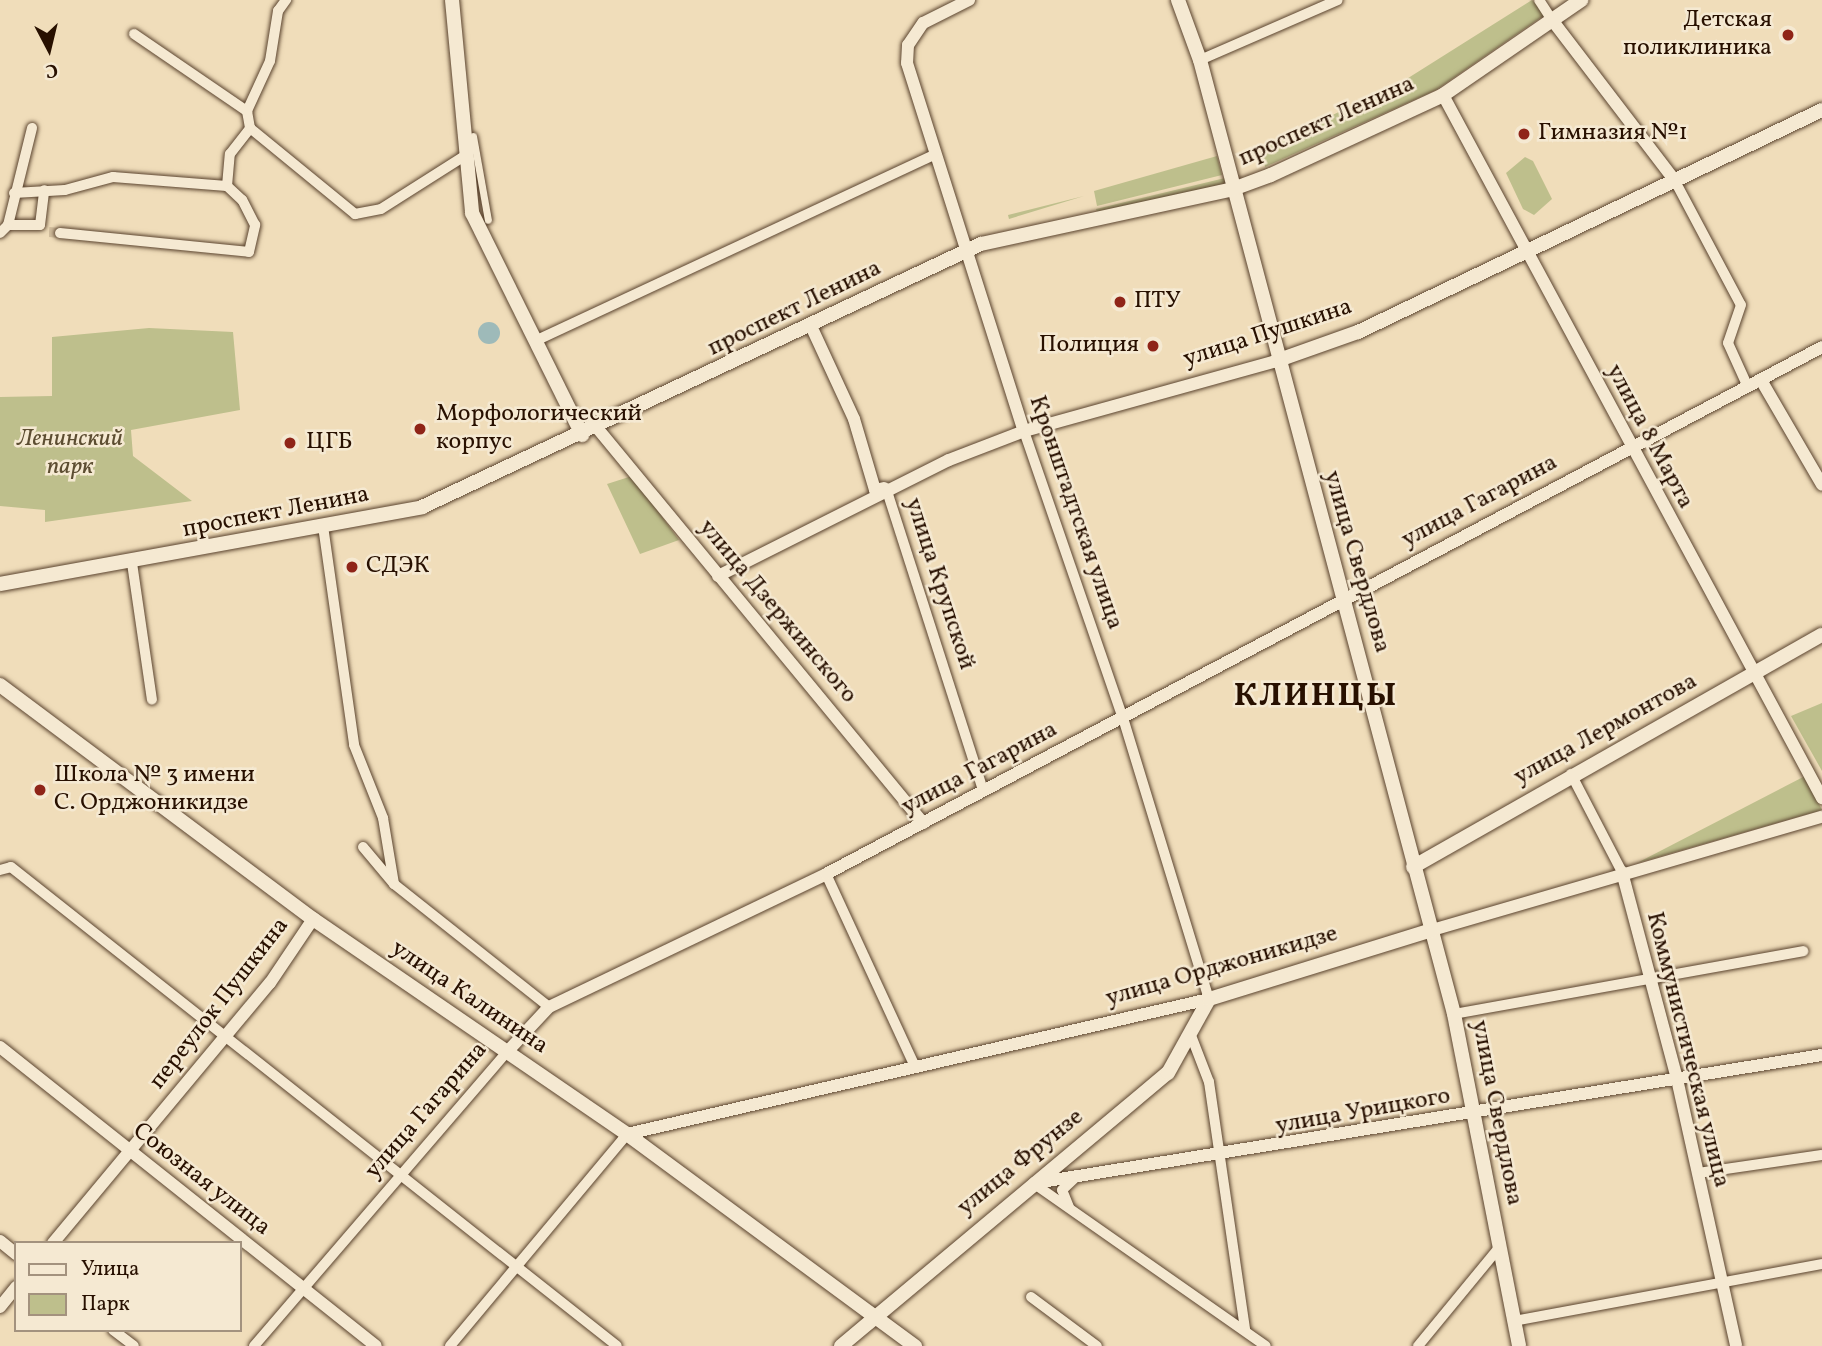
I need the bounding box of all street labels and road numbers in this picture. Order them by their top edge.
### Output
street label: проспект Ленина [1235,70,1419,174]
street label: проспект Ленина [703,255,887,363]
street label: улица Пушкина [1180,293,1356,375]
street label: улица 8 Марта [1599,360,1699,514]
street label: Кронштадтская улица [1021,392,1129,634]
street label: улица Гагарина [1397,449,1563,555]
street label: улица Свердлова [1316,468,1396,656]
street label: проспект Ленина [180,481,372,545]
street label: улица Крупской [898,494,980,674]
street label: улица Дзержинского [692,514,862,710]
street label: улица Лермонтова [1509,668,1703,792]
street label: улица Гагарина [897,716,1063,822]
street label: Коммунистическая улица [1639,909,1735,1191]
street label: переулок Пушкина [144,912,296,1096]
street label: улица Орджоникидзе [1103,920,1341,1014]
street label: улица Калинина [385,935,553,1061]
street label: улица Свердлова [1464,1018,1528,1208]
street label: улица Гагарина [360,1037,494,1185]
street label: улица Урицкого [1273,1082,1453,1142]
street label: улица Фрунзе [952,1103,1090,1223]
street label: Союзная улица [126,1117,276,1243]

